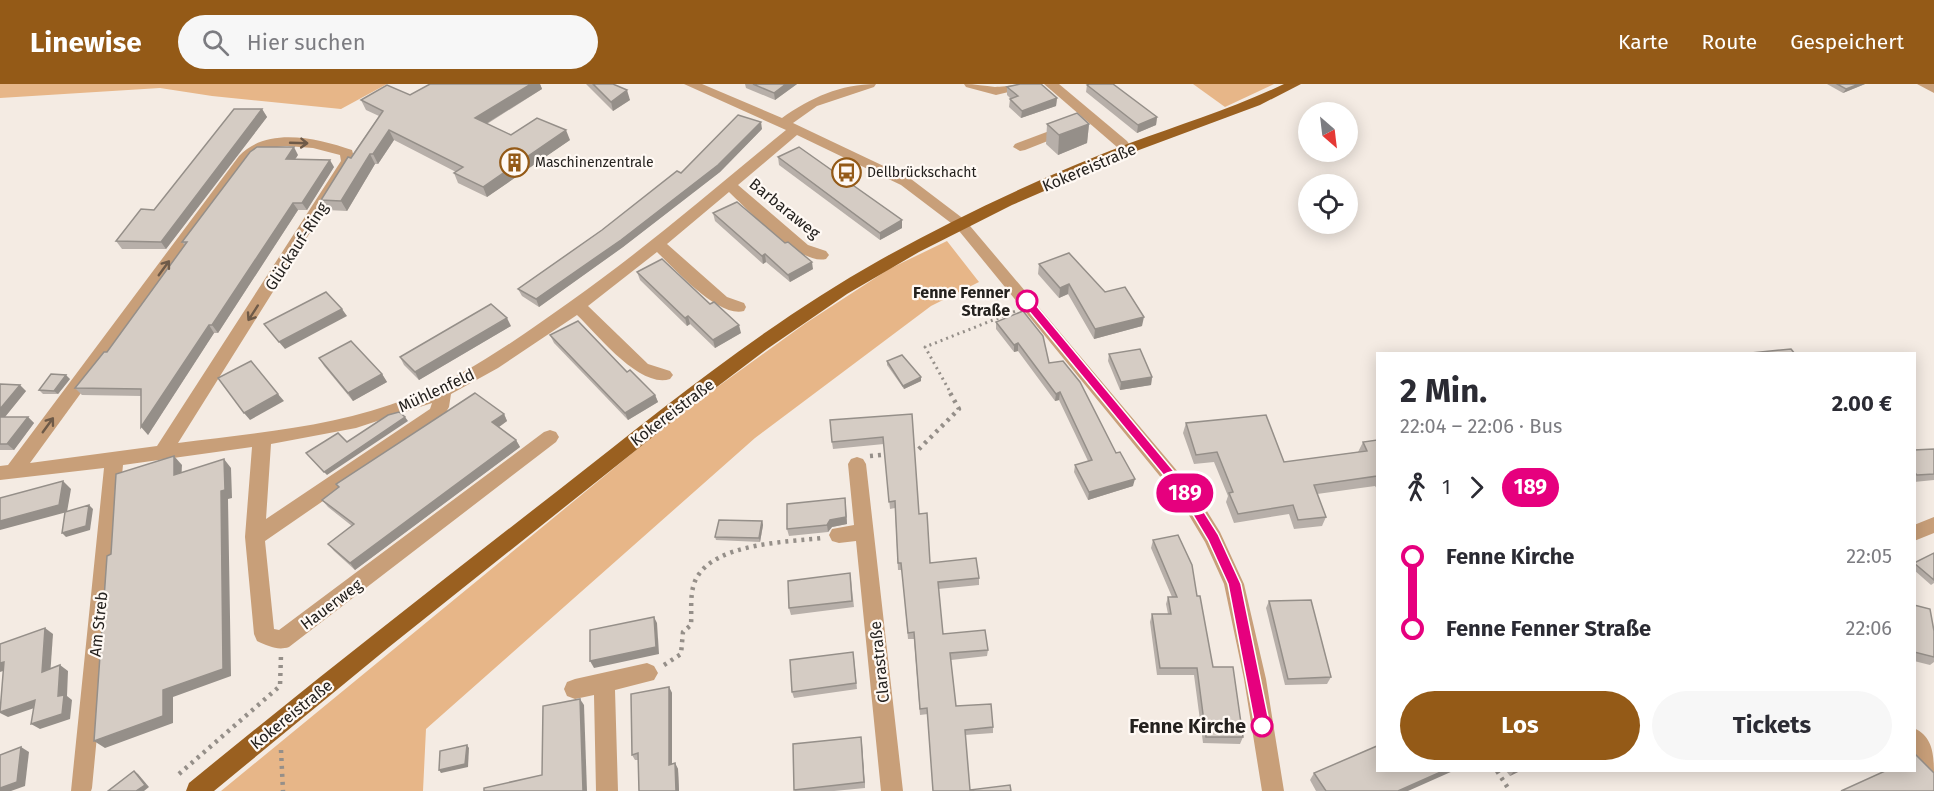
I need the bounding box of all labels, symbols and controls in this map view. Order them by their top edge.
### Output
search box [178,15,598,69]
text: Linewise [30,26,142,59]
icon: search [199,26,232,59]
text: Hier suchen [247,29,366,56]
text: Karte [1618,29,1669,55]
text: Route [1702,29,1757,55]
text: Gespeichert [1790,29,1904,55]
north arrow [1298,102,1358,162]
map controls [1298,102,1358,234]
one-way arrow [288,138,308,149]
street label: Kokereistraße [1039,139,1139,196]
building icon: Maschinenzentrale [498,146,530,178]
place label: Maschinenzentrale [535,154,654,171]
bus stop icon: Dellbrückschacht [830,156,862,188]
place label: Dellbrückschacht [867,164,977,181]
street label: Barbaraweg [746,174,824,243]
button: locate [1298,174,1358,234]
street label: Glückauf-Ring [261,198,332,294]
one-way arrow [158,261,170,277]
place label: Fenne Fenner Straße [913,283,1011,320]
marker: Fenne Fenner Straße [1016,290,1038,312]
one-way arrow [246,304,258,321]
street label: Mühlenfeld [395,365,477,416]
text: 2 Min. [1400,371,1487,411]
street label: Kokereistraße [627,375,718,450]
text: 2.00 € [1832,390,1892,417]
text: 22:04 – 22:06 · Bus [1400,414,1562,438]
one-way arrow [41,417,54,433]
icon: walk [1400,471,1433,504]
icon: forward [1460,471,1493,504]
line badge: 189 [1150,474,1220,512]
text: 189 [1514,474,1547,500]
text: 1 [1442,475,1451,499]
text: 189 [1168,480,1202,506]
text: Fenne Kirche [1446,543,1575,570]
text: 22:05 [1846,544,1892,568]
street label: Hauerweg [297,575,366,634]
street label: Am Streb [86,590,111,658]
text: Fenne Fenner Straße [1446,615,1651,642]
text: 22:06 [1846,616,1892,640]
street label: Clarastraße [866,620,893,704]
street label: Kokereistraße [246,676,336,753]
button: Los [1400,691,1640,760]
button: Tickets [1652,691,1892,760]
place label: Fenne Kirche [1129,714,1246,738]
marker: Fenne Kirche [1251,715,1273,737]

